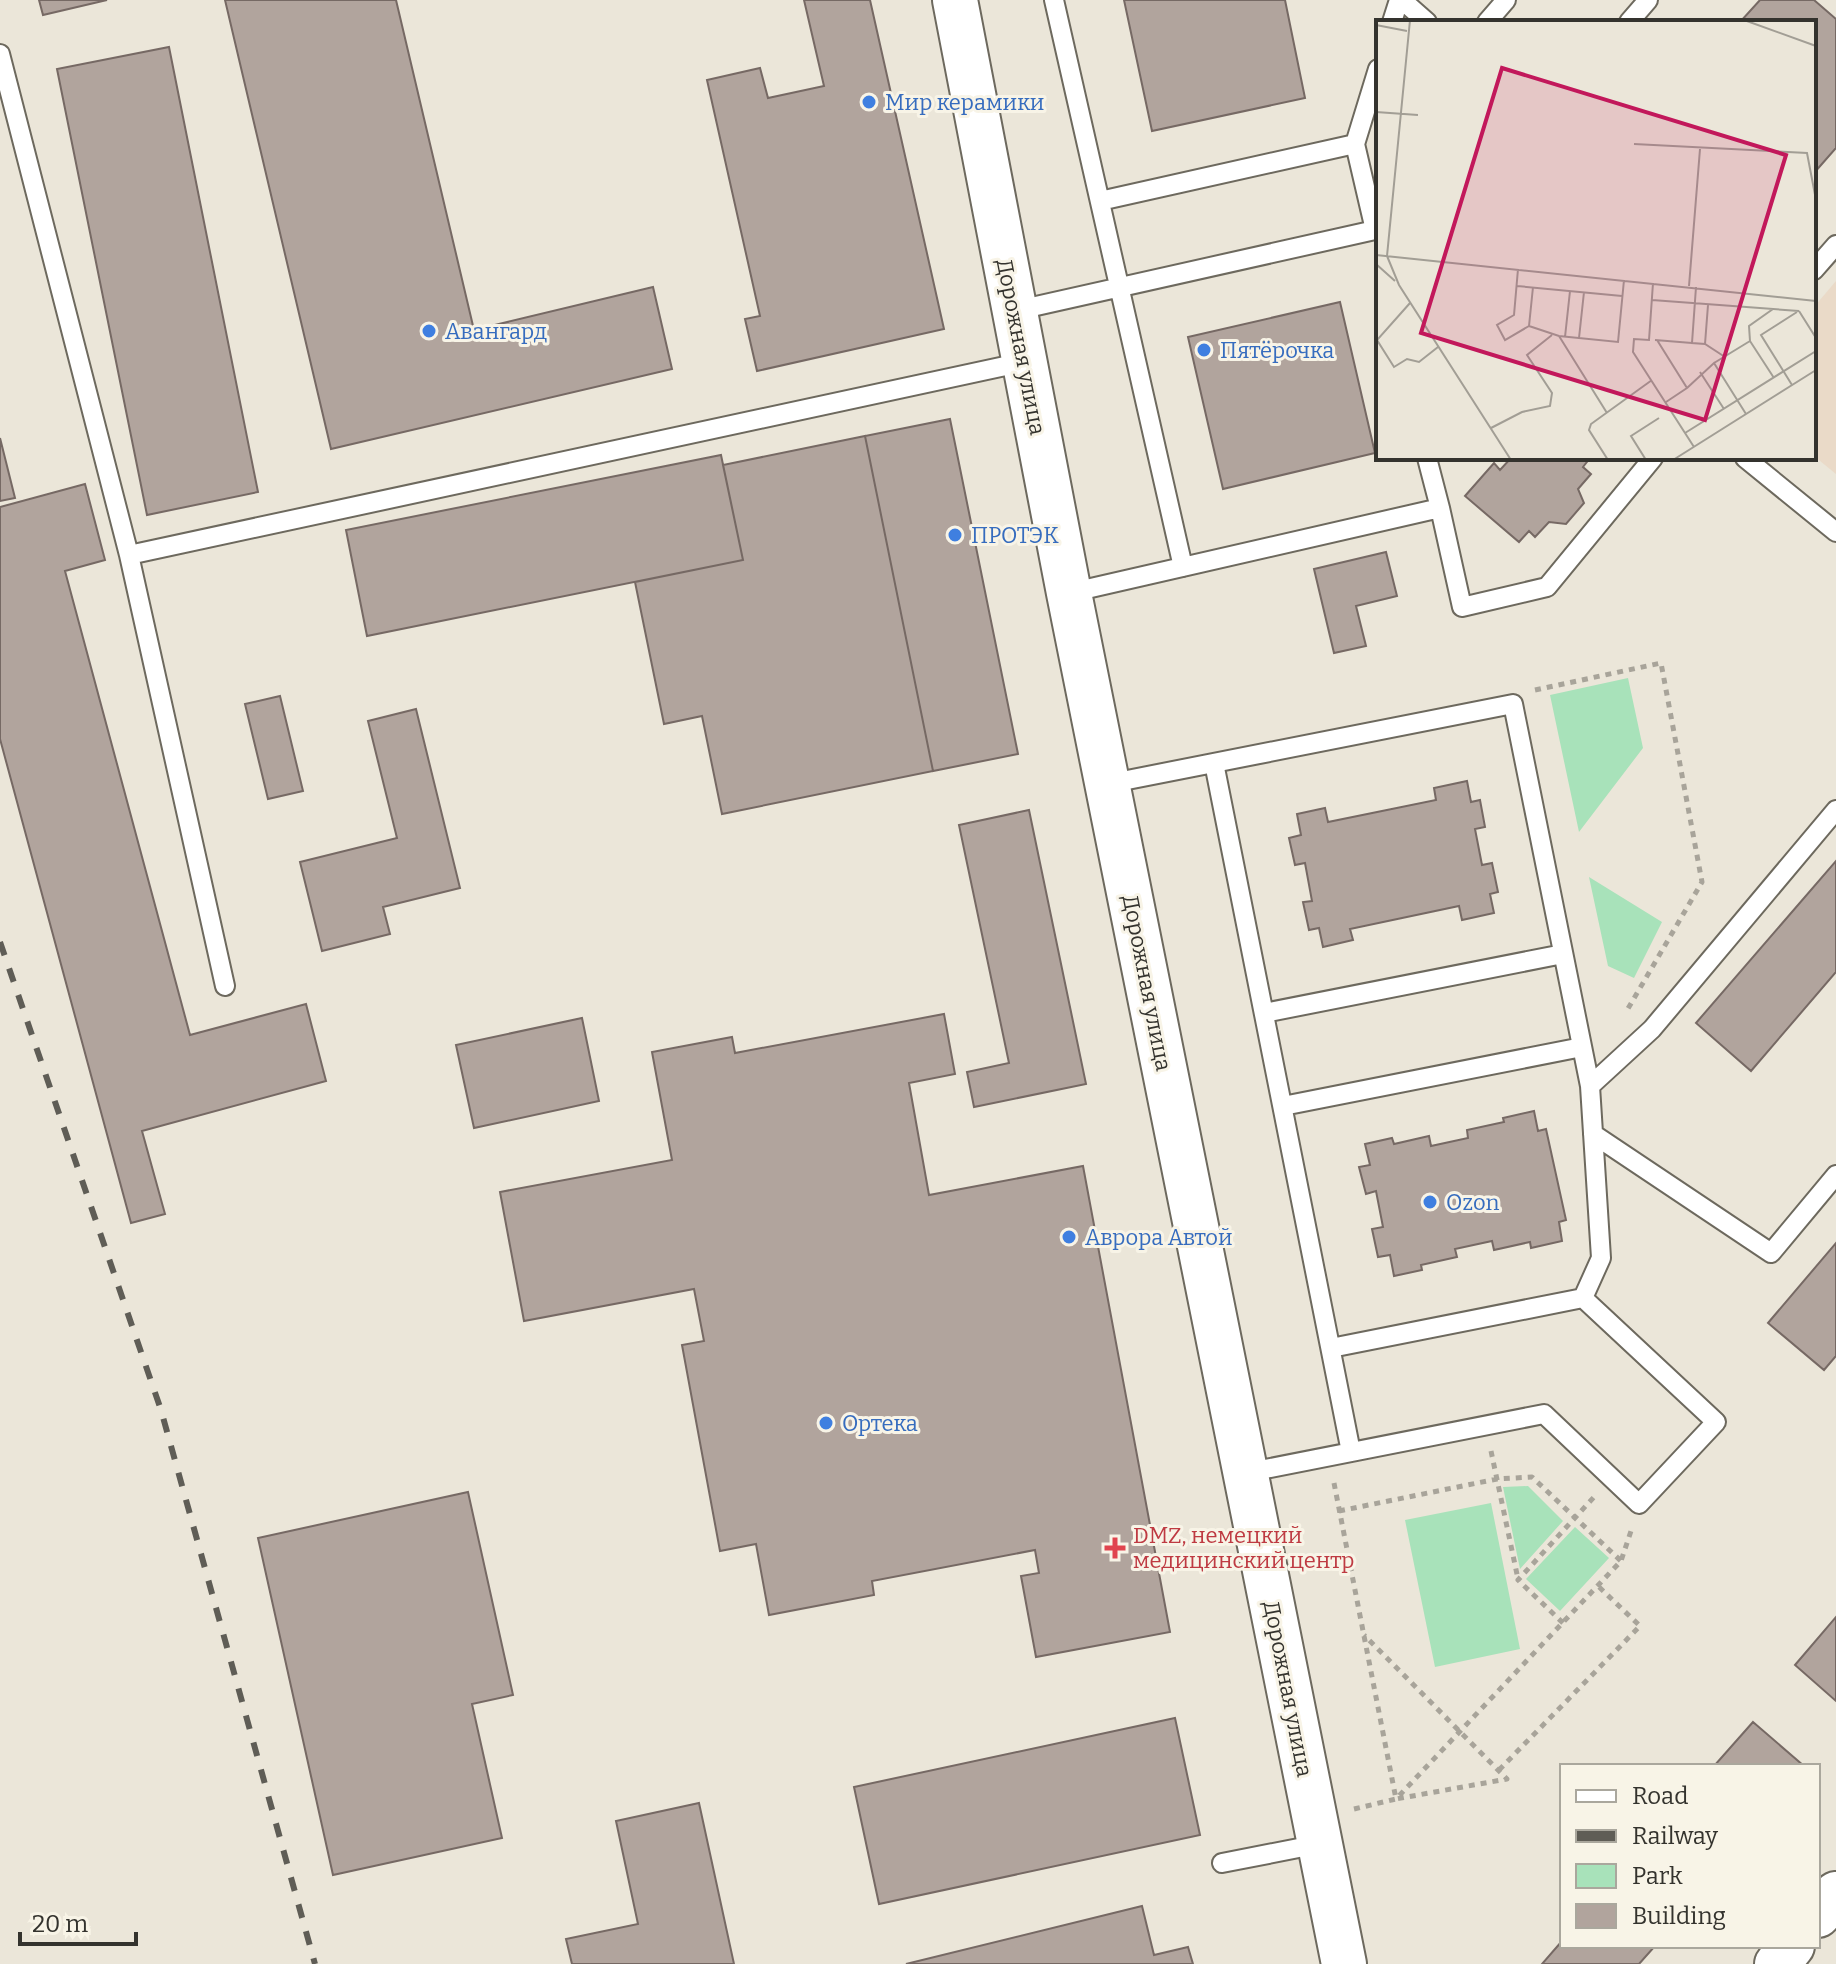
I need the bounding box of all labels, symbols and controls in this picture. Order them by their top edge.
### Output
inset map [1376,20,1816,460]
place label: Мир керамики [885,89,1044,116]
marker: Мир керамики [860,93,878,111]
street label: Дорожная улица [991,257,1051,437]
place label: Авангард [445,318,547,345]
marker: Авангард [420,322,438,340]
place label: Пятёрочка [1220,337,1334,364]
marker: Пятёрочка [1195,341,1213,359]
place label: ПРОТЭК [971,522,1059,549]
marker: ПРОТЭК [946,526,964,544]
street label: Дорожная улица [1117,893,1177,1073]
place label: Ozon [1446,1189,1500,1216]
marker: Ozon [1421,1193,1439,1211]
place label: Аврора Автой [1085,1224,1233,1251]
marker: Аврора Автой [1060,1228,1078,1246]
place label: Ортека [842,1410,918,1437]
marker: Ортека [817,1414,835,1432]
place label: DMZ, немецкий медицинский центр [1133,1522,1354,1574]
marker: DMZ, немецкий медицинский центр [1104,1537,1126,1559]
street label: Дорожная улица [1258,1599,1318,1779]
legend [1560,1764,1820,1948]
text: Road [1632,1782,1688,1810]
text: Railway [1632,1822,1718,1850]
text: Park [1632,1862,1683,1890]
scale bar [20,1896,136,1946]
text: Building [1632,1902,1726,1930]
text: 20 m [32,1910,88,1938]

